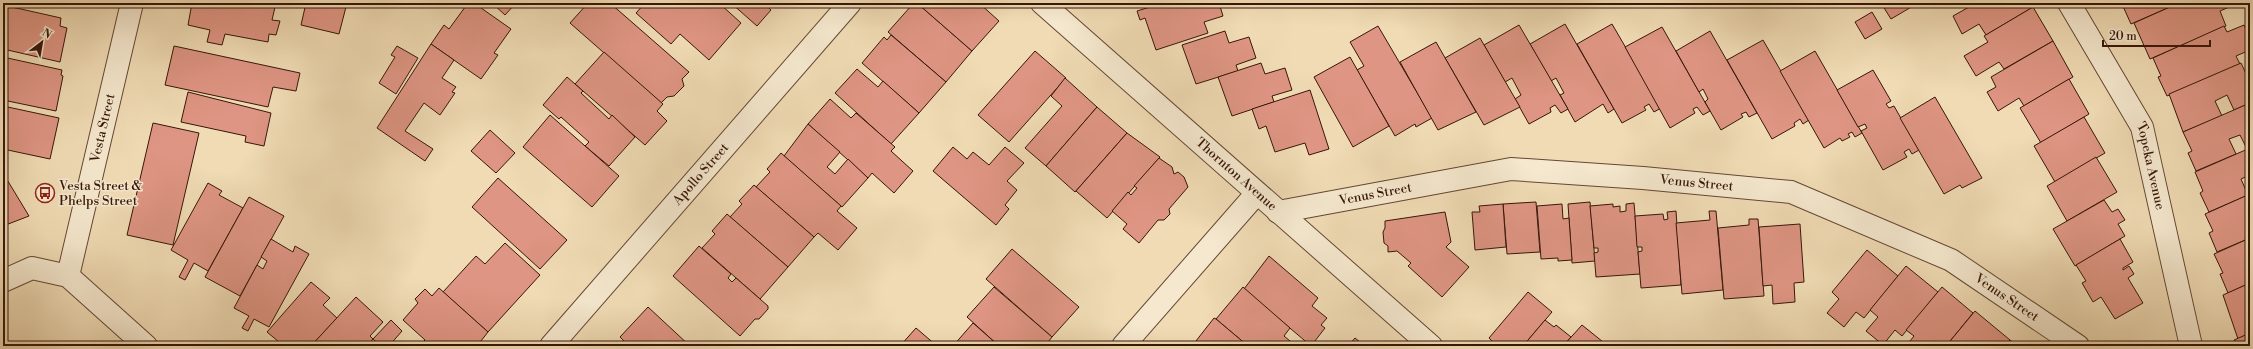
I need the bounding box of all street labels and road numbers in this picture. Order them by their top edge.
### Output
street label: Vesta Street [87,92,119,165]
street label: Topeka Avenue [2133,119,2168,212]
street label: Thornton Avenue [1192,134,1280,215]
street label: Apollo Street [669,140,732,209]
street label: Venus Street [1658,172,1734,195]
street label: Venus Street [1337,179,1413,209]
street label: Venus Street [1971,270,2042,325]

